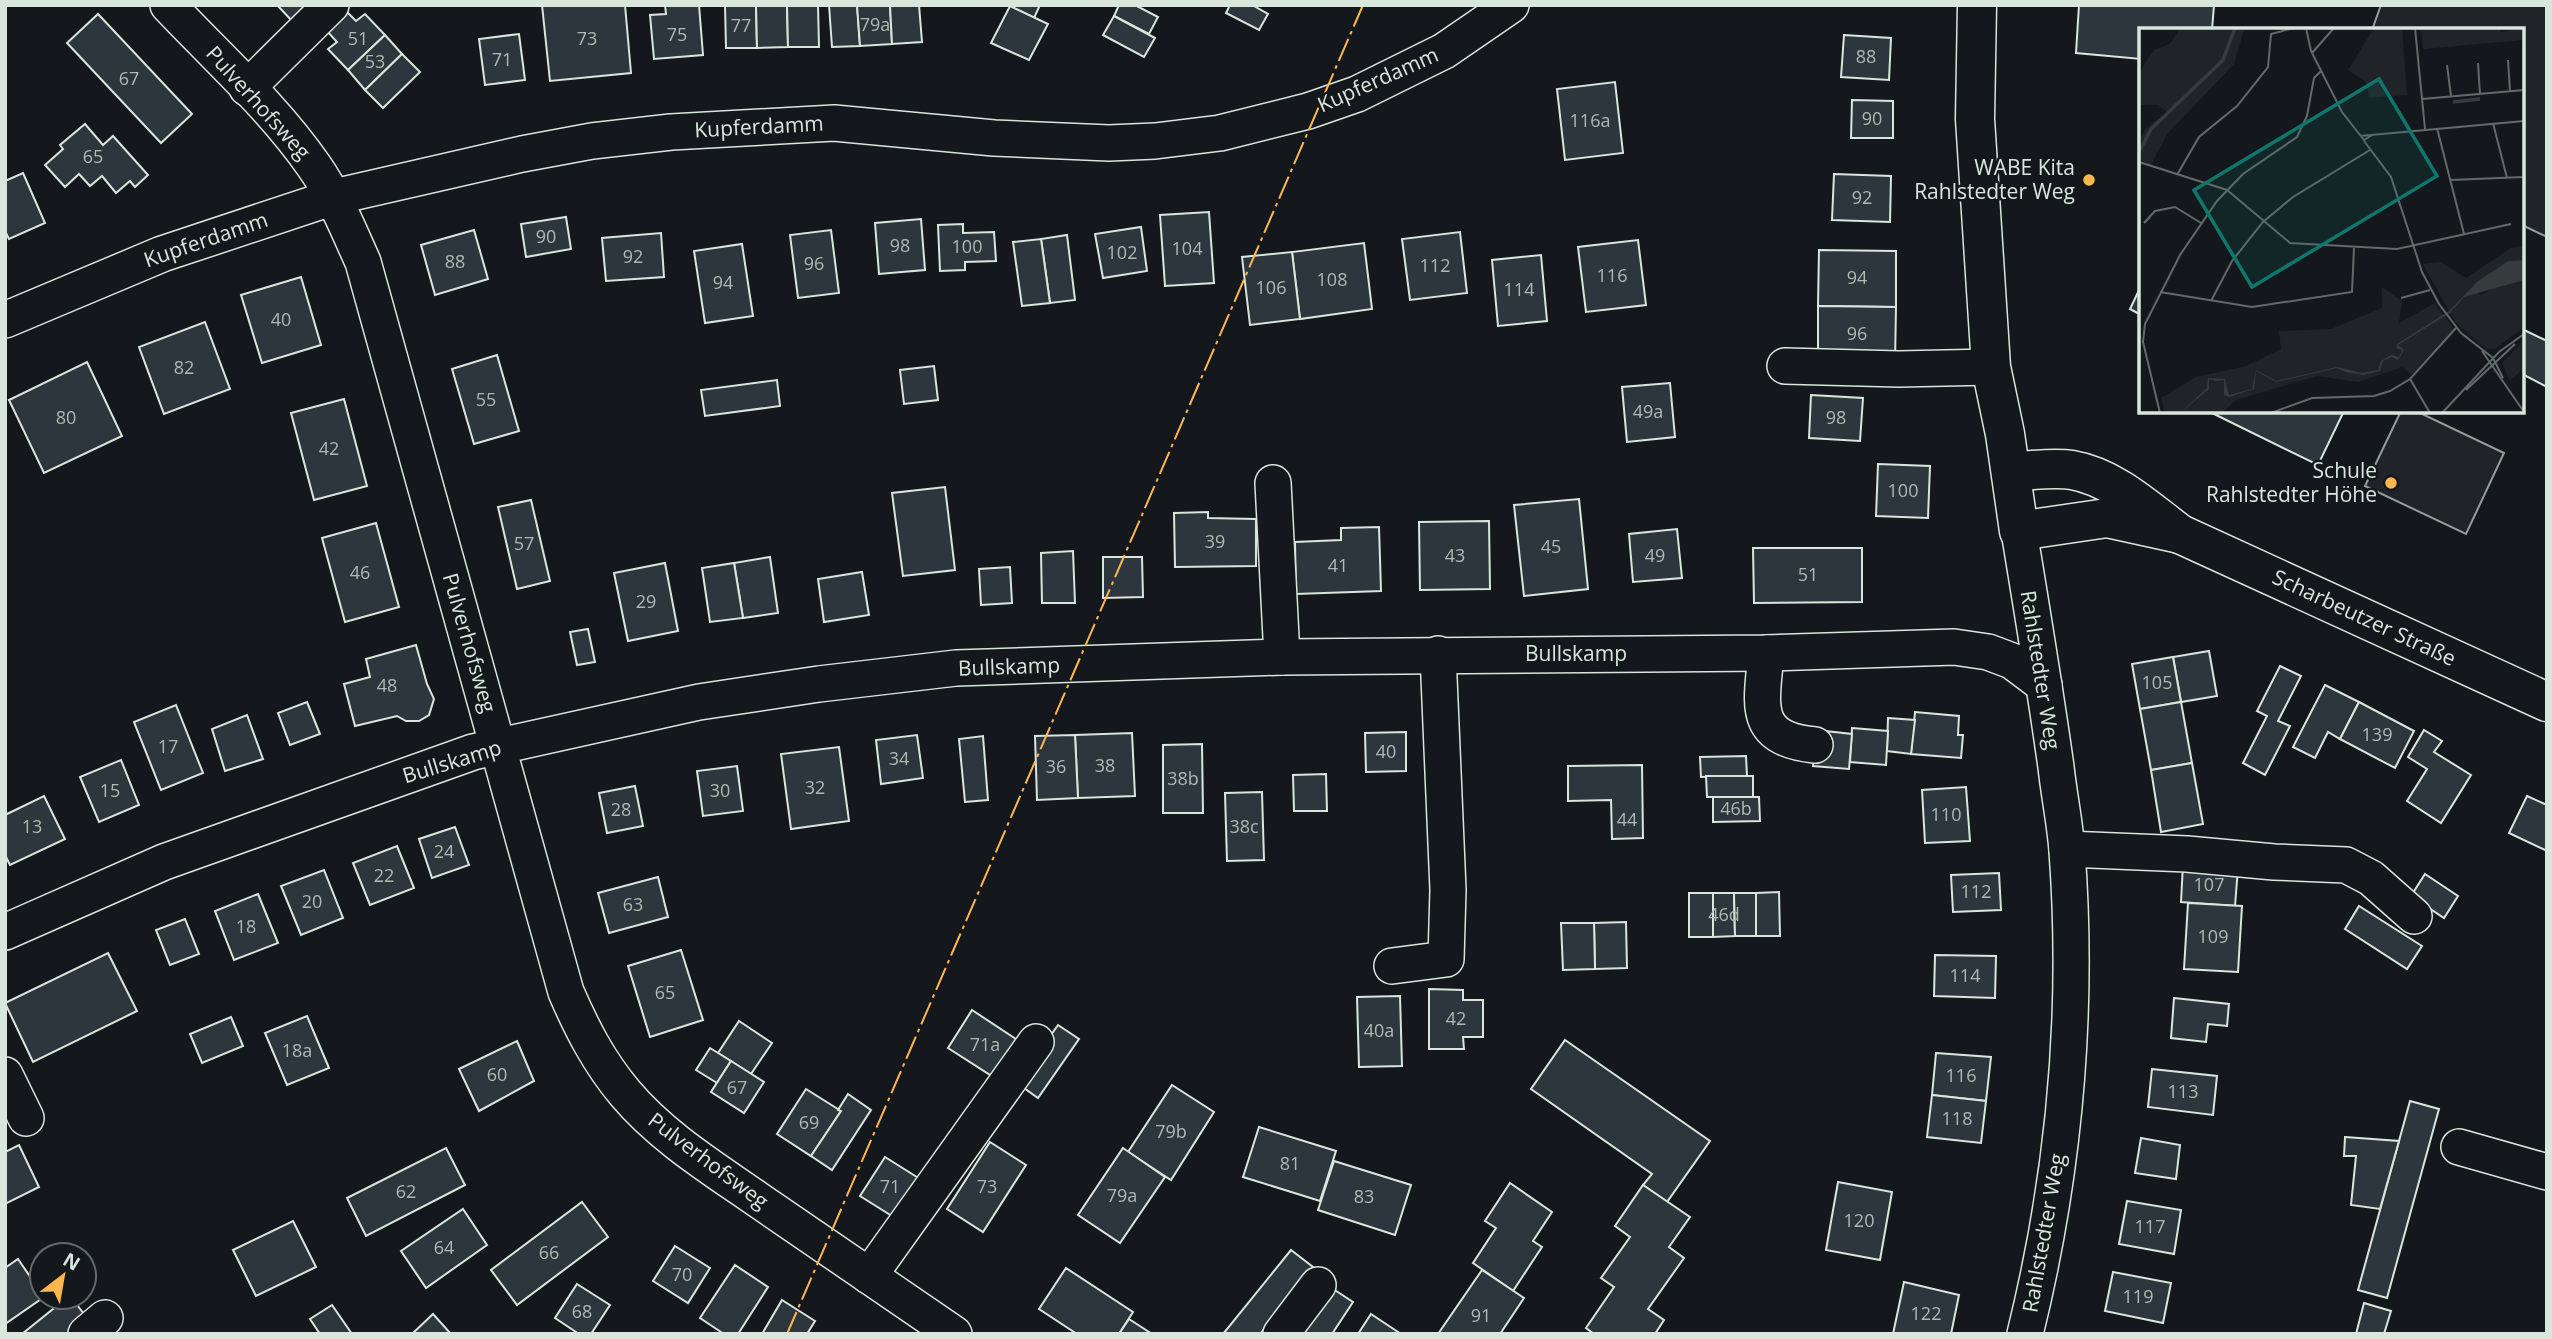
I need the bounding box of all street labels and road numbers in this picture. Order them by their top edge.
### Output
street label: Pulverhofsweg [200,40,317,165]
street label: Kupferdamm [1313,40,1442,118]
street label: Kupferdamm [694,109,824,143]
street label: Kupferdamm [140,205,271,273]
street label: Scharbeutzer Straße [2268,562,2461,672]
street label: Pulverhofsweg [437,570,503,716]
street label: Rahlstedter Weg [2015,588,2067,751]
street label: Bullskamp [1525,639,1627,667]
street label: Bullskamp [957,650,1060,682]
street label: Bullskamp [399,733,505,789]
street label: Pulverhofsweg [643,1106,774,1215]
street label: Rahlstedter Weg [2015,1151,2071,1314]

